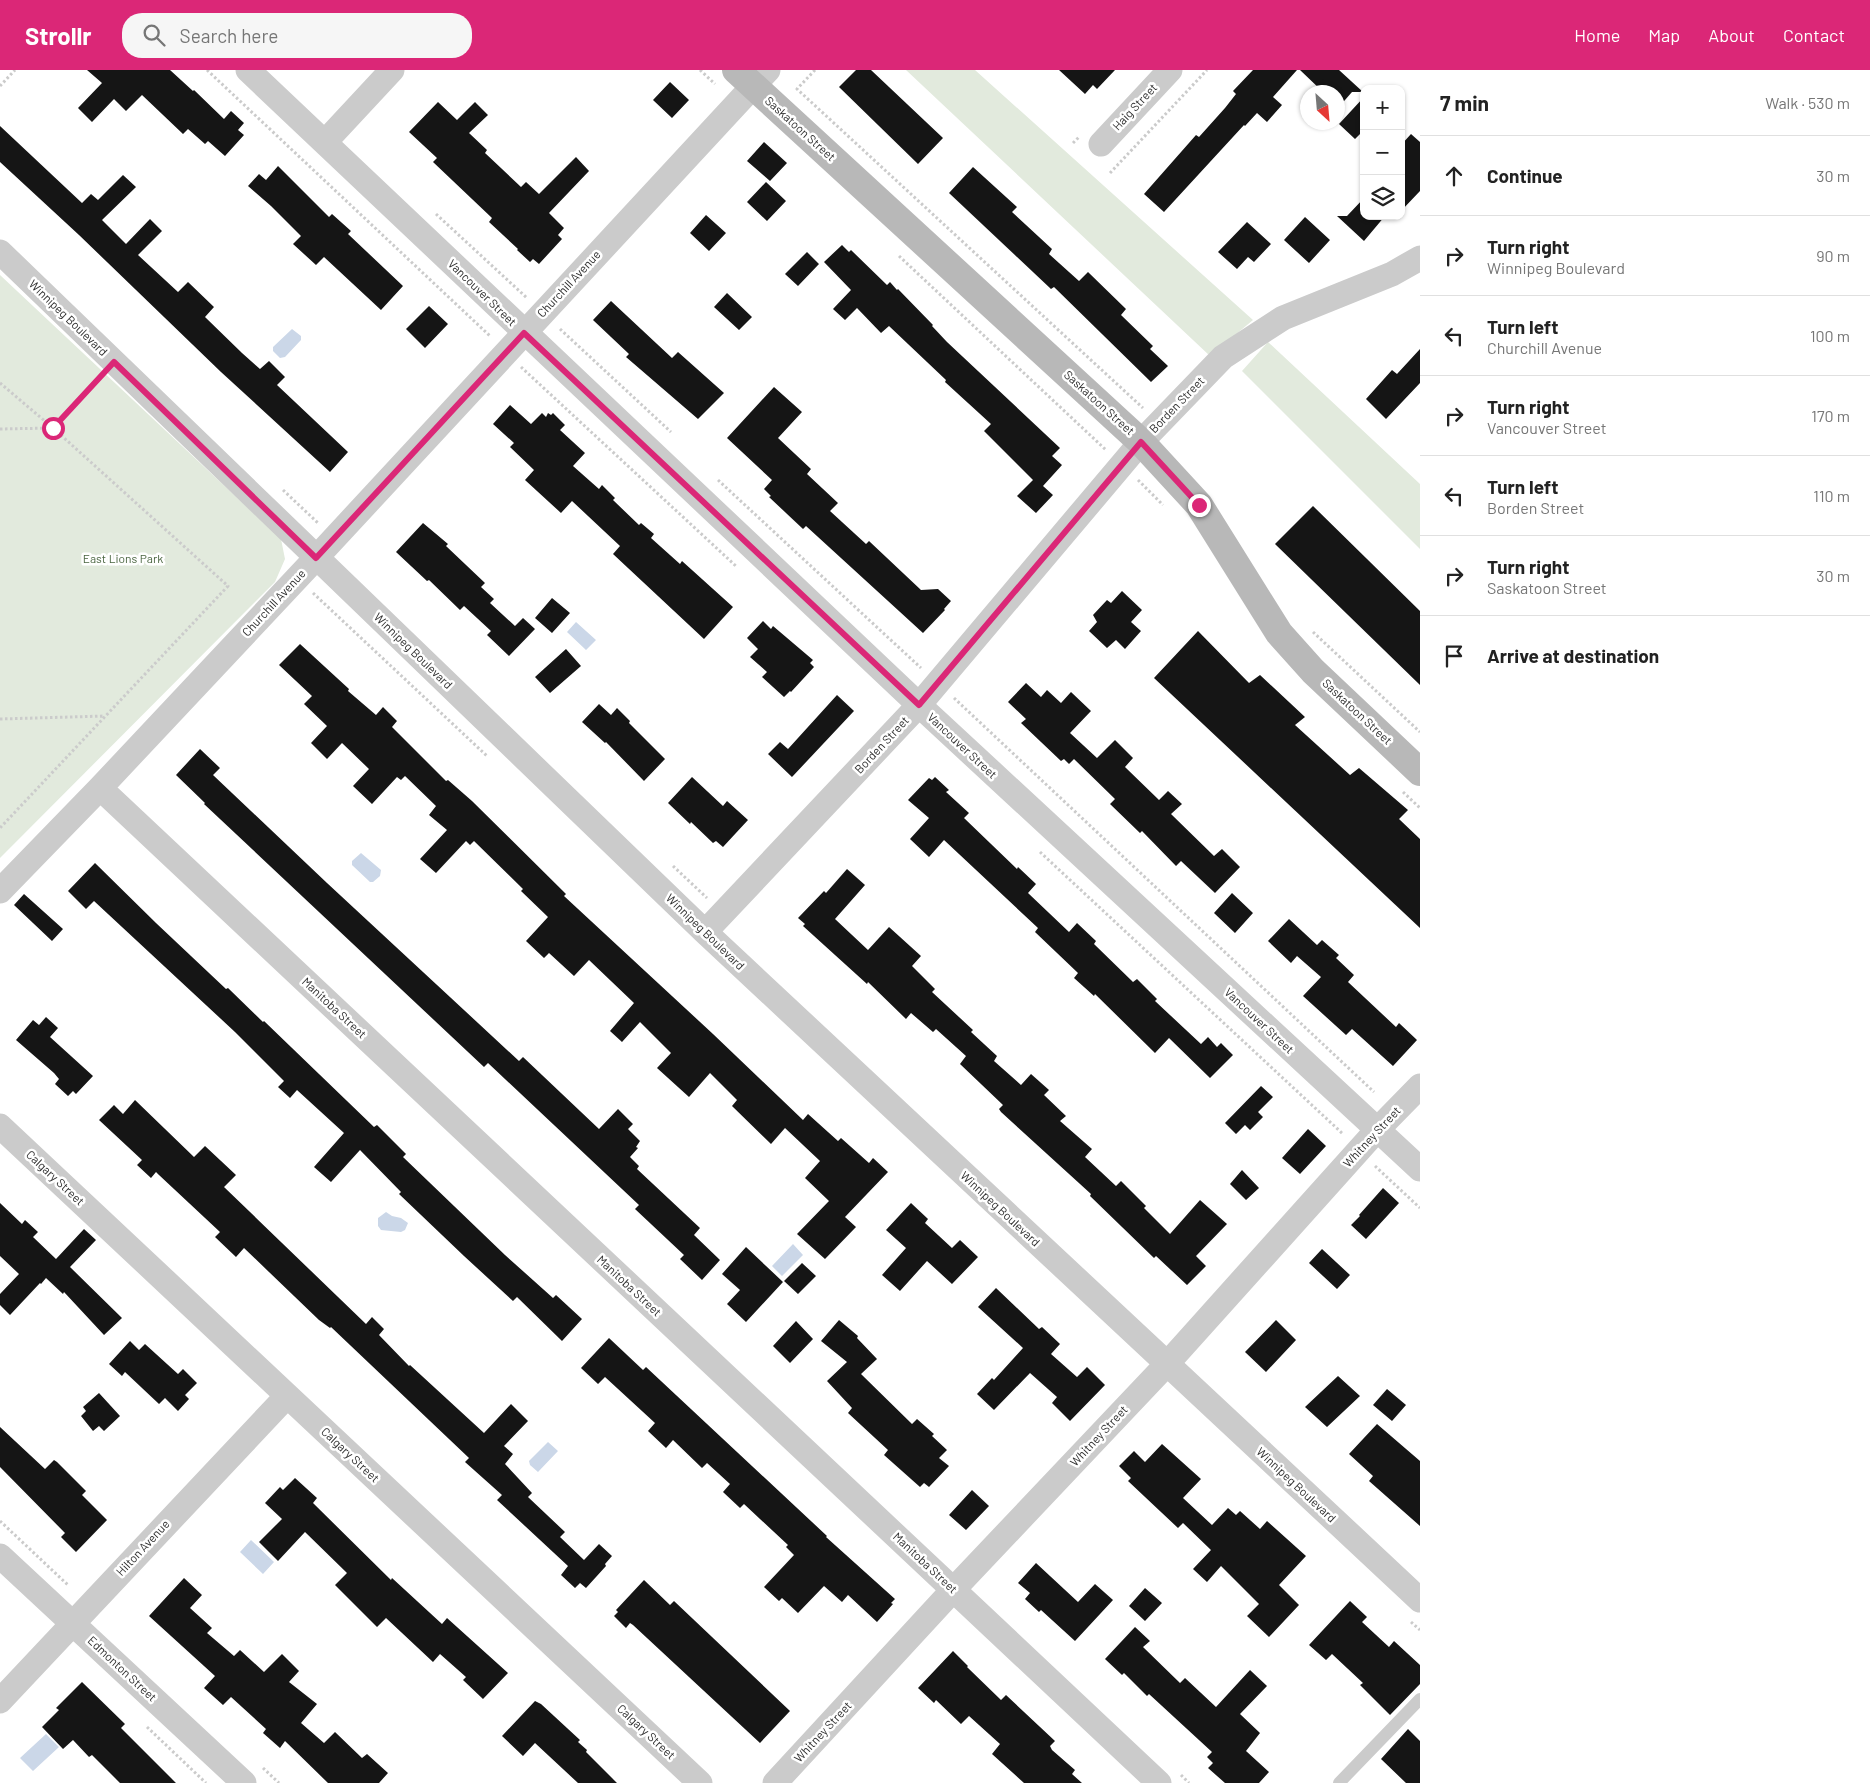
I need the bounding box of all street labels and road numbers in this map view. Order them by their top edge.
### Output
street label: Haig Street [1109,80,1159,133]
street label: Saskatoon Street [763,93,839,163]
street label: Churchill Avenue [534,247,603,320]
street label: Vancouver Street [446,256,520,328]
street label: Winnipeg Boulevard [27,276,111,358]
street label: Saskatoon Street [1062,367,1138,437]
street label: Borden Street [1146,373,1207,435]
street label: Churchill Avenue [239,566,308,639]
street label: Winnipeg Boulevard [372,609,456,691]
street label: Saskatoon Street [1320,676,1395,747]
street label: Vancouver Street [925,710,1000,781]
street label: Borden Street [851,713,911,776]
street label: Winnipeg Boulevard [664,890,748,972]
street label: Manitoba Street [300,974,370,1041]
street label: Vancouver Street [1222,985,1297,1056]
street label: Whitney Street [1340,1103,1403,1170]
street label: Calgary Street [24,1147,88,1208]
street label: Winnipeg Boulevard [958,1168,1043,1249]
street label: Manitoba Street [595,1252,665,1319]
street label: Whitney Street [1067,1402,1130,1469]
street label: Calgary Street [319,1424,383,1485]
street label: Winnipeg Boulevard [1254,1444,1339,1525]
street label: Hilton Avenue [113,1516,172,1578]
street label: Manitoba Street [891,1529,961,1596]
street label: Edmonton Street [85,1633,160,1704]
street label: Whitney Street [791,1698,854,1765]
street label: Calgary Street [615,1701,679,1762]

